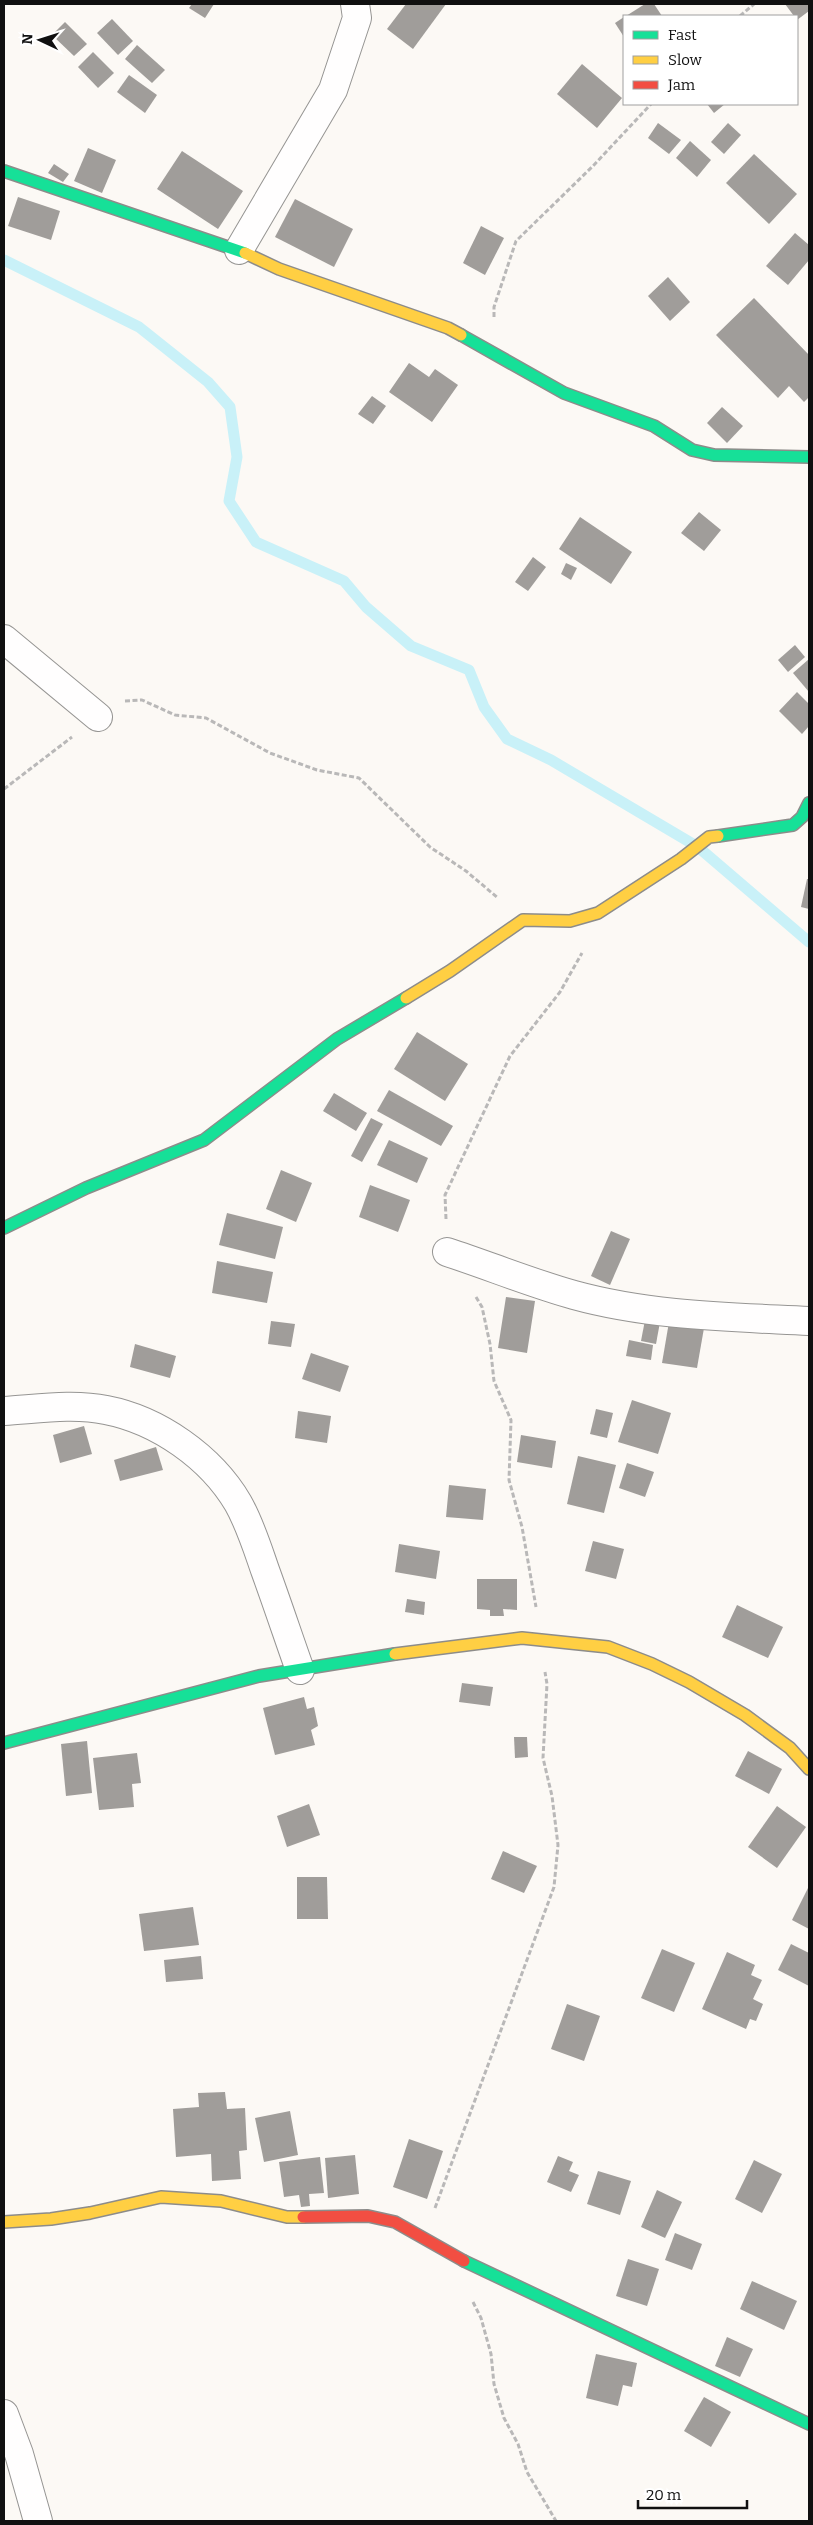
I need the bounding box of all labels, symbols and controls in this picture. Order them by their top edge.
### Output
north arrow [15,15,65,65]
legend [623,15,798,105]
text: Fast [668,26,697,44]
text: N [19,33,36,45]
text: Slow [668,51,703,69]
text: Jam [667,76,696,94]
scale bar [638,2478,747,2510]
text: 20 m [646,2486,682,2504]

